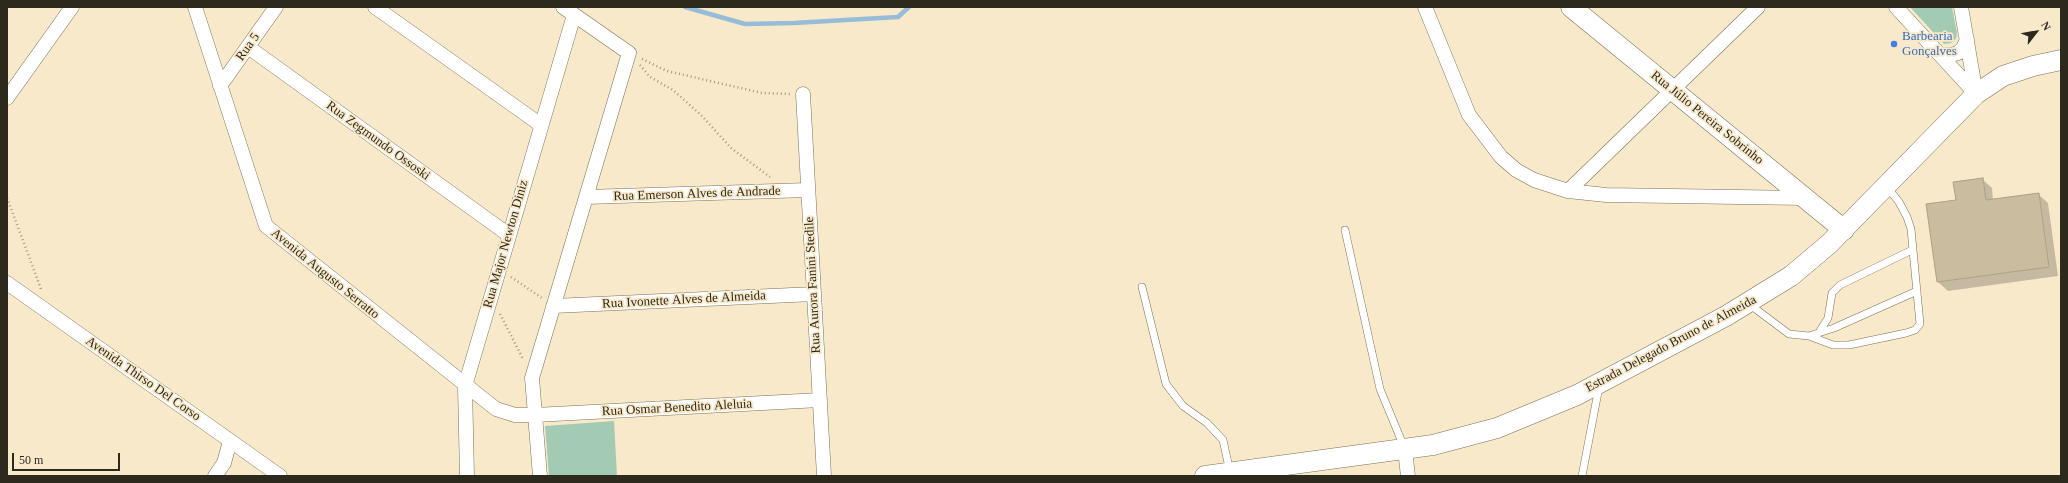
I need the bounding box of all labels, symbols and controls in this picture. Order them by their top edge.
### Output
north arrow [2016,12,2056,52]
text: N [2039,19,2053,32]
place label: Barbearia Gonçalves [1902,29,1957,60]
street label: Rua 5 [233,30,263,64]
marker: Barbearia Gonçalves [1889,39,1899,49]
street label: Rua Júlio Pereira Sobrinho [1648,68,1766,168]
street label: Rua Zegmundo Ossoski [323,98,433,184]
street label: Rua Major Newton Diniz [480,178,532,310]
street label: Rua Emerson Alves de Andrade [613,183,781,205]
street label: Rua Aurora Fanini Stedile [802,216,824,354]
street label: Avenida Augusto Serratto [268,226,382,322]
street label: Rua Ivonette Alves de Almeida [602,288,766,312]
street label: Estrada Delegado Bruno de Almeida [1583,292,1759,396]
street label: Avenida Thirso Del Corso [83,333,203,425]
street label: Rua Osmar Benedito Aleluia [601,396,753,420]
scale bar [14,445,122,471]
text: 50 m [19,453,43,467]

